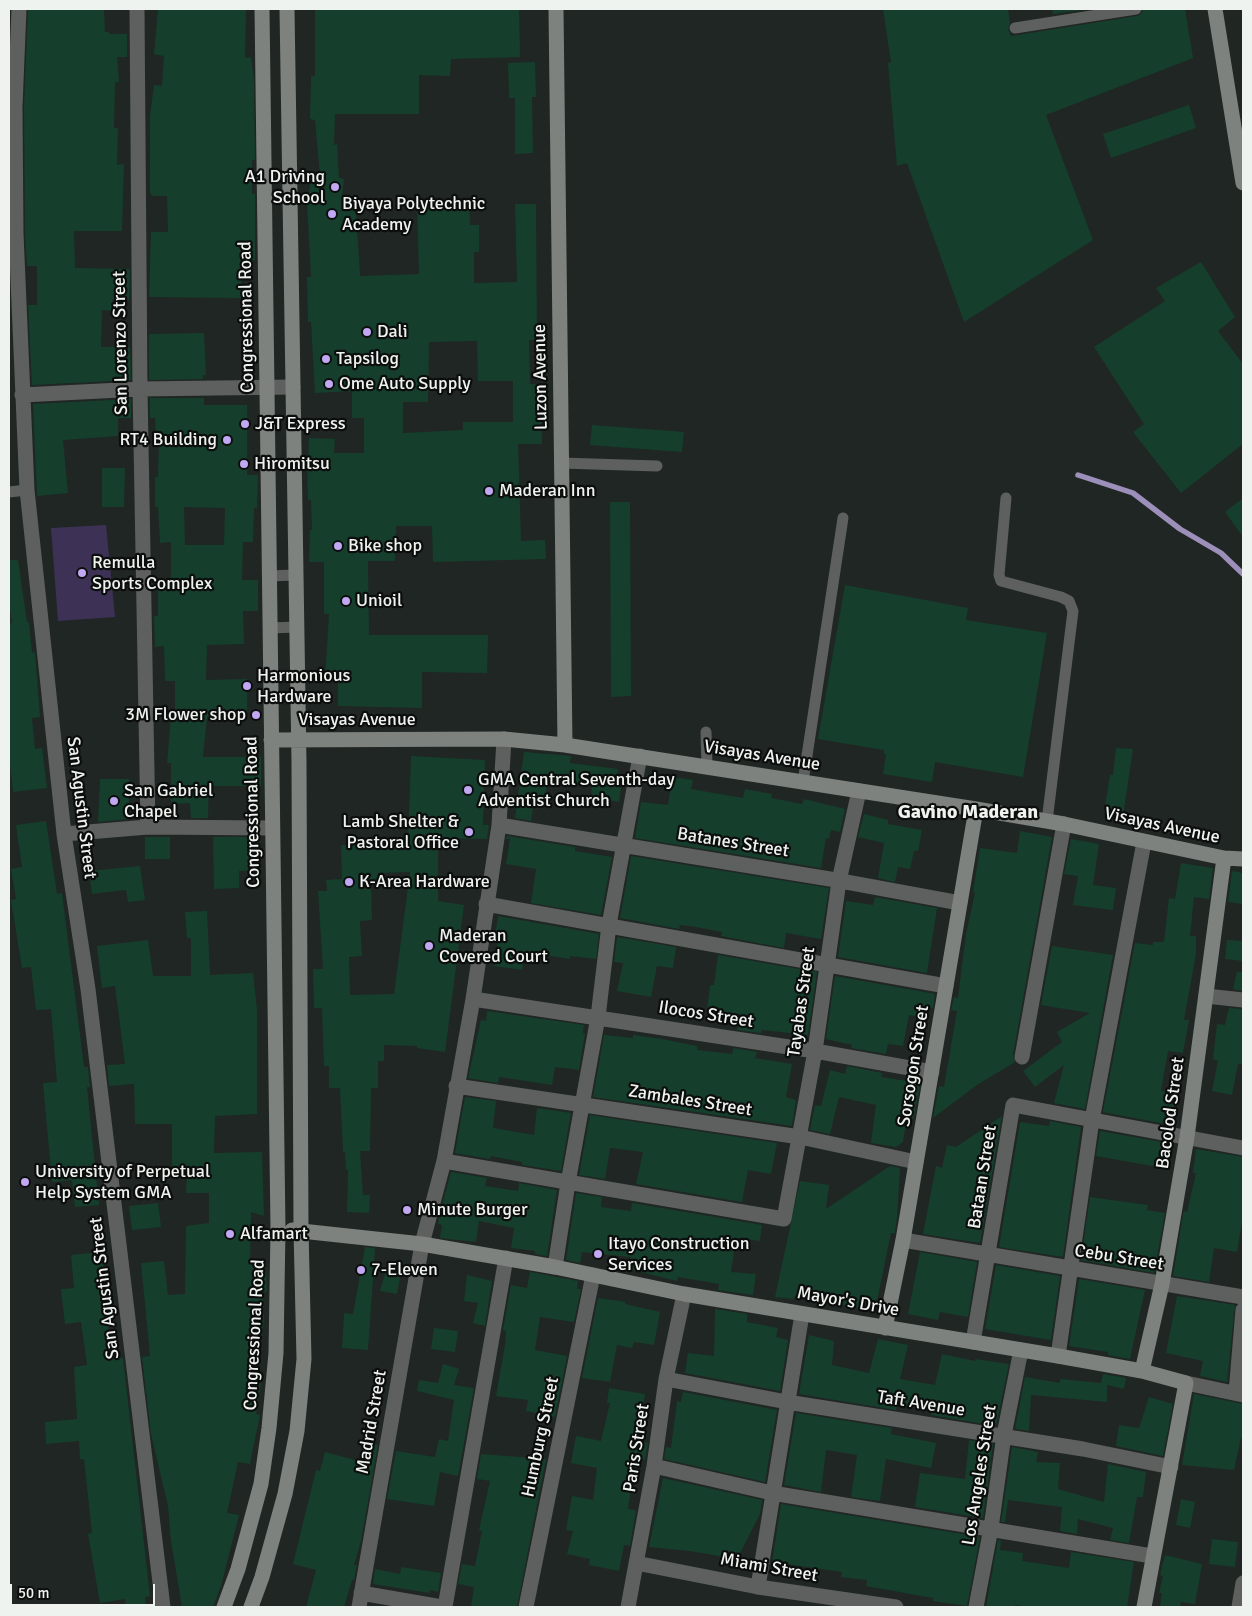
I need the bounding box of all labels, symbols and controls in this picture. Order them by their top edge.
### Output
place label: A1 Driving School [245,166,325,208]
marker: A1 Driving School [329,181,341,193]
place label: Biyaya Polytechnic Academy [342,193,485,235]
marker: Biyaya Polytechnic Academy [326,208,338,220]
street label: Congressional Road [235,241,259,393]
street label: San Lorenzo Street [109,271,133,415]
place label: Dali [377,321,408,343]
street label: Luzon Avenue [529,324,553,430]
marker: Dali [361,326,373,338]
place label: Tapsilog [336,348,399,370]
marker: Tapsilog [320,353,332,365]
place label: Ome Auto Supply [339,373,471,395]
marker: Ome Auto Supply [323,378,335,390]
place label: J&T Express [255,413,346,435]
marker: J&T Express [239,418,251,430]
place label: RT4 Building [119,429,217,451]
marker: RT4 Building [221,434,233,446]
place label: Hiromitsu [254,453,330,475]
marker: Hiromitsu [238,458,250,470]
place label: Maderan Inn [499,480,595,502]
marker: Maderan Inn [483,485,495,497]
place label: Bike shop [348,535,422,557]
marker: Bike shop [332,540,344,552]
place label: Remulla Sports Complex [92,552,212,594]
marker: Remulla Sports Complex [76,567,88,579]
place label: Unioil [356,590,402,612]
marker: Unioil [340,595,352,607]
place label: Harmonious Hardware [257,665,350,708]
marker: Harmonious Hardware [241,680,253,692]
place label: 3M Flower shop [125,704,246,726]
marker: 3M Flower shop [250,709,262,721]
street label: Visayas Avenue [298,709,416,731]
street label: San Agustin Street [62,736,100,880]
street label: Congressional Road [241,736,265,888]
street label: Visayas Avenue [702,736,822,776]
place label: GMA Central Seventh-day Adventist Church [478,769,675,812]
place label: San Gabriel Chapel [124,780,213,822]
marker: GMA Central Seventh-day Adventist Church [462,784,474,796]
marker: San Gabriel Chapel [108,795,120,807]
district label: Gavino Maderan [898,801,1038,825]
street label: Visayas Avenue [1102,803,1222,849]
place label: Lamb Shelter & Pastoral Office [342,811,459,854]
street label: Batanes Street [676,824,790,862]
marker: Lamb Shelter & Pastoral Office [463,826,475,838]
place label: K-Area Hardware [359,871,490,893]
marker: K-Area Hardware [343,876,355,888]
place label: Maderan Covered Court [439,925,548,968]
marker: Maderan Covered Court [423,940,435,952]
street label: Tayabas Street [784,945,820,1059]
street label: Ilocos Street [657,997,755,1033]
street label: Sorsogon Street [894,1004,934,1128]
street label: Bacolod Street [1152,1056,1190,1170]
street label: Zambales Street [627,1081,753,1121]
street label: Bataan Street [964,1123,1002,1231]
place label: University of Perpetual Help System GMA [35,1161,210,1204]
marker: University of Perpetual Help System GMA [19,1176,31,1188]
place label: Minute Burger [417,1199,528,1221]
marker: Minute Burger [401,1204,413,1216]
street label: San Agustin Street [86,1216,124,1360]
place label: Alfamart [240,1223,308,1245]
marker: Alfamart [224,1228,236,1240]
place label: Itayo Construction Services [608,1233,749,1276]
street label: Cebu Street [1073,1240,1165,1276]
marker: Itayo Construction Services [592,1248,604,1260]
street label: Congressional Road [240,1259,270,1411]
place label: 7-Eleven [371,1259,438,1281]
marker: 7-Eleven [355,1264,367,1276]
street label: Mayor's Drive [795,1282,901,1322]
street label: Madrid Street [352,1368,392,1476]
street label: Humburg Street [518,1375,564,1499]
street label: Taft Avenue [876,1386,966,1422]
street label: Paris Street [619,1402,655,1494]
street label: Los Angeles Street [958,1403,1002,1547]
street label: Miami Street [719,1549,819,1587]
scale bar [12,1574,158,1606]
text: 50 m [18,1584,49,1602]

